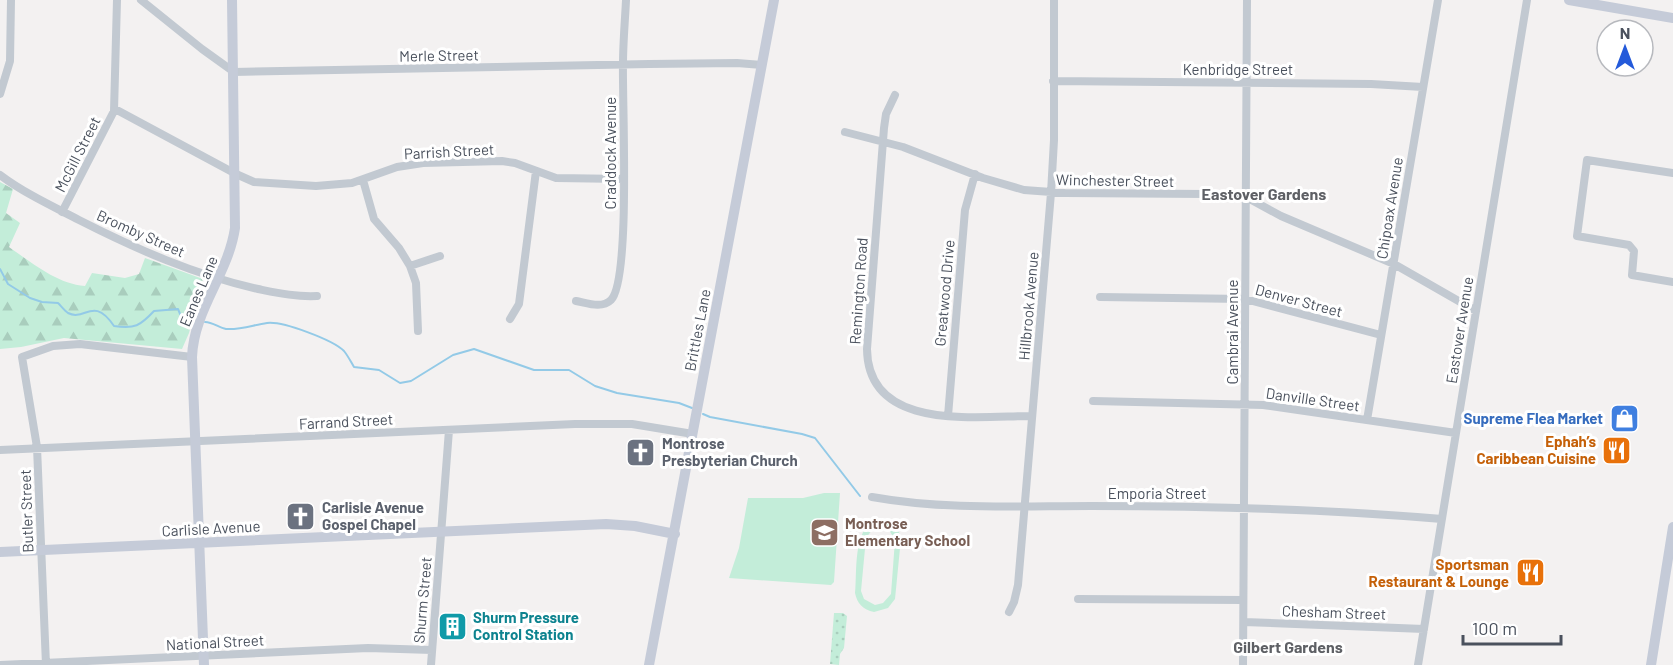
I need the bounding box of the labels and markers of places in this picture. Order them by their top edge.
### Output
shop icon: Supreme Flea Market [1608,402,1640,434]
place label: Supreme Flea Market [1463,409,1603,427]
place label: Ephah’s Caribbean Cuisine [1476,432,1596,467]
place label: Montrose Presbyterian Church [662,434,798,469]
restaurant icon: Ephah’s Caribbean Cuisine [1601,434,1633,466]
church icon: Montrose Presbyterian Church [625,436,657,468]
place label: Carlisle Avenue Gospel Chapel [322,498,424,533]
church icon: Carlisle Avenue Gospel Chapel [285,500,317,532]
place label: Montrose Elementary School [845,514,970,549]
school or university icon: Montrose Elementary School [808,516,840,548]
place label: Sportsman Restaurant & Lounge [1369,555,1509,590]
restaurant icon: Sportsman Restaurant & Lounge [1514,557,1546,589]
place label: Shurm Pressure Control Station [473,608,579,643]
building icon: Shurm Pressure Control Station [436,610,468,642]

